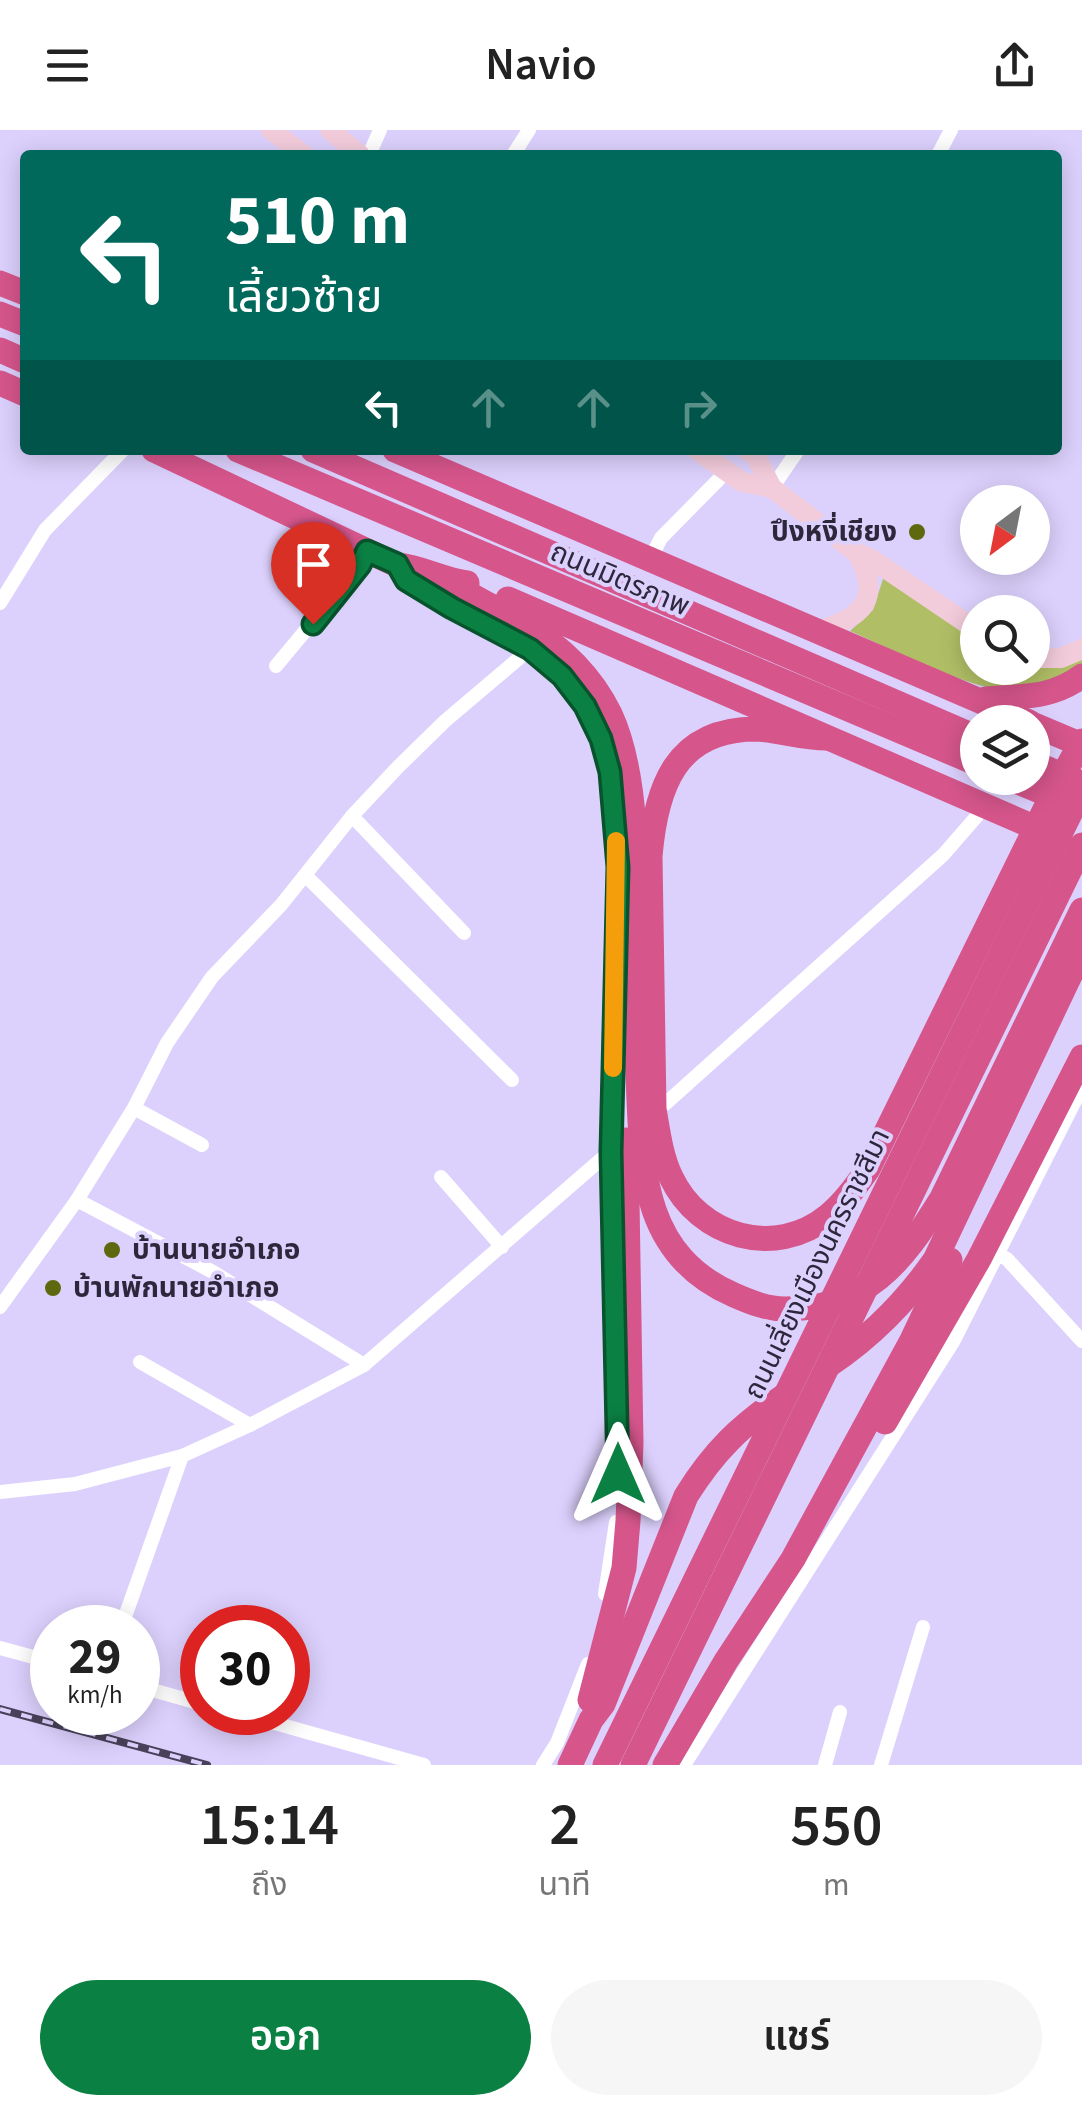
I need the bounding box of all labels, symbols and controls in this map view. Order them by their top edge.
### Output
text: Navio [485,33,597,97]
icon: menu [40,38,95,93]
icon: share [987,38,1042,93]
text: 510 m [225,171,410,271]
icon: left [60,190,190,320]
text: เลี้ยวซ้าย [225,266,382,330]
icon: left [356,380,411,435]
icon: ahead [461,380,516,435]
icon: ahead [566,380,621,435]
icon: right [671,380,726,435]
north arrow [960,485,1050,575]
map controls [960,485,1050,795]
place label: ปึงหงี่เชียง [771,511,897,552]
marker: ปึงหงี่เชียง [906,521,928,543]
pin [271,522,356,625]
street label: ถนนมิตรภาพ [544,532,696,626]
icon: arrive [286,537,341,592]
button: search [960,595,1050,685]
button: layers [960,705,1050,795]
street label: ถนนเลี่ยงเมืองนครราชสีมา [734,1122,900,1406]
place label: บ้านนายอำเภอ [132,1230,300,1270]
marker: บ้านนายอำเภอ [101,1239,123,1261]
place label: บ้านพักนายอำเภอ [73,1268,279,1308]
marker: บ้านพักนายอำเภอ [42,1277,64,1299]
position arrow [566,1422,670,1526]
speed limit sign: 30 [180,1605,310,1735]
text: 29 [69,1622,121,1693]
text: km/h [67,1677,123,1713]
text: 15:14 [199,1783,339,1868]
text: 2 [549,1783,580,1868]
text: 550 [790,1784,882,1869]
text: ถึง [251,1862,288,1908]
text: นาที [539,1862,591,1908]
text: m [823,1862,850,1908]
button: ออก [40,1980,531,2095]
button: แชร์ [551,1980,1042,2095]

